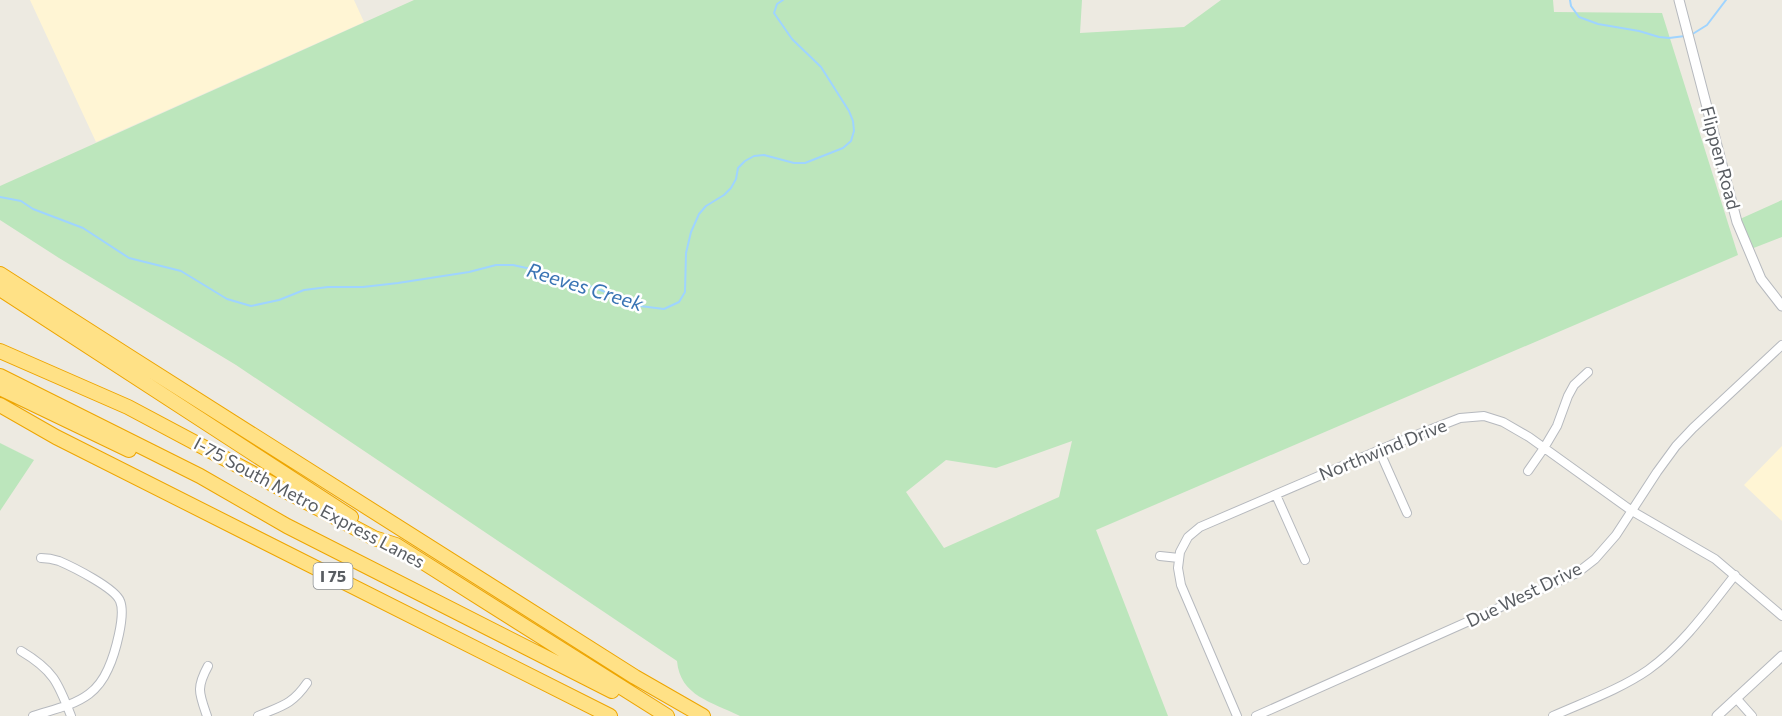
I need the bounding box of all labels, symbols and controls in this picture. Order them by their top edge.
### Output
street label: Flippen Road [1697,104,1745,212]
water label: Reeves Creek [524,257,647,315]
street label: Northwind Drive [1316,413,1450,485]
street label: I-75 South Metro Express Lanes [190,432,429,572]
street label: Due West Drive [1462,557,1585,631]
road number: I 75 [314,563,352,589]

